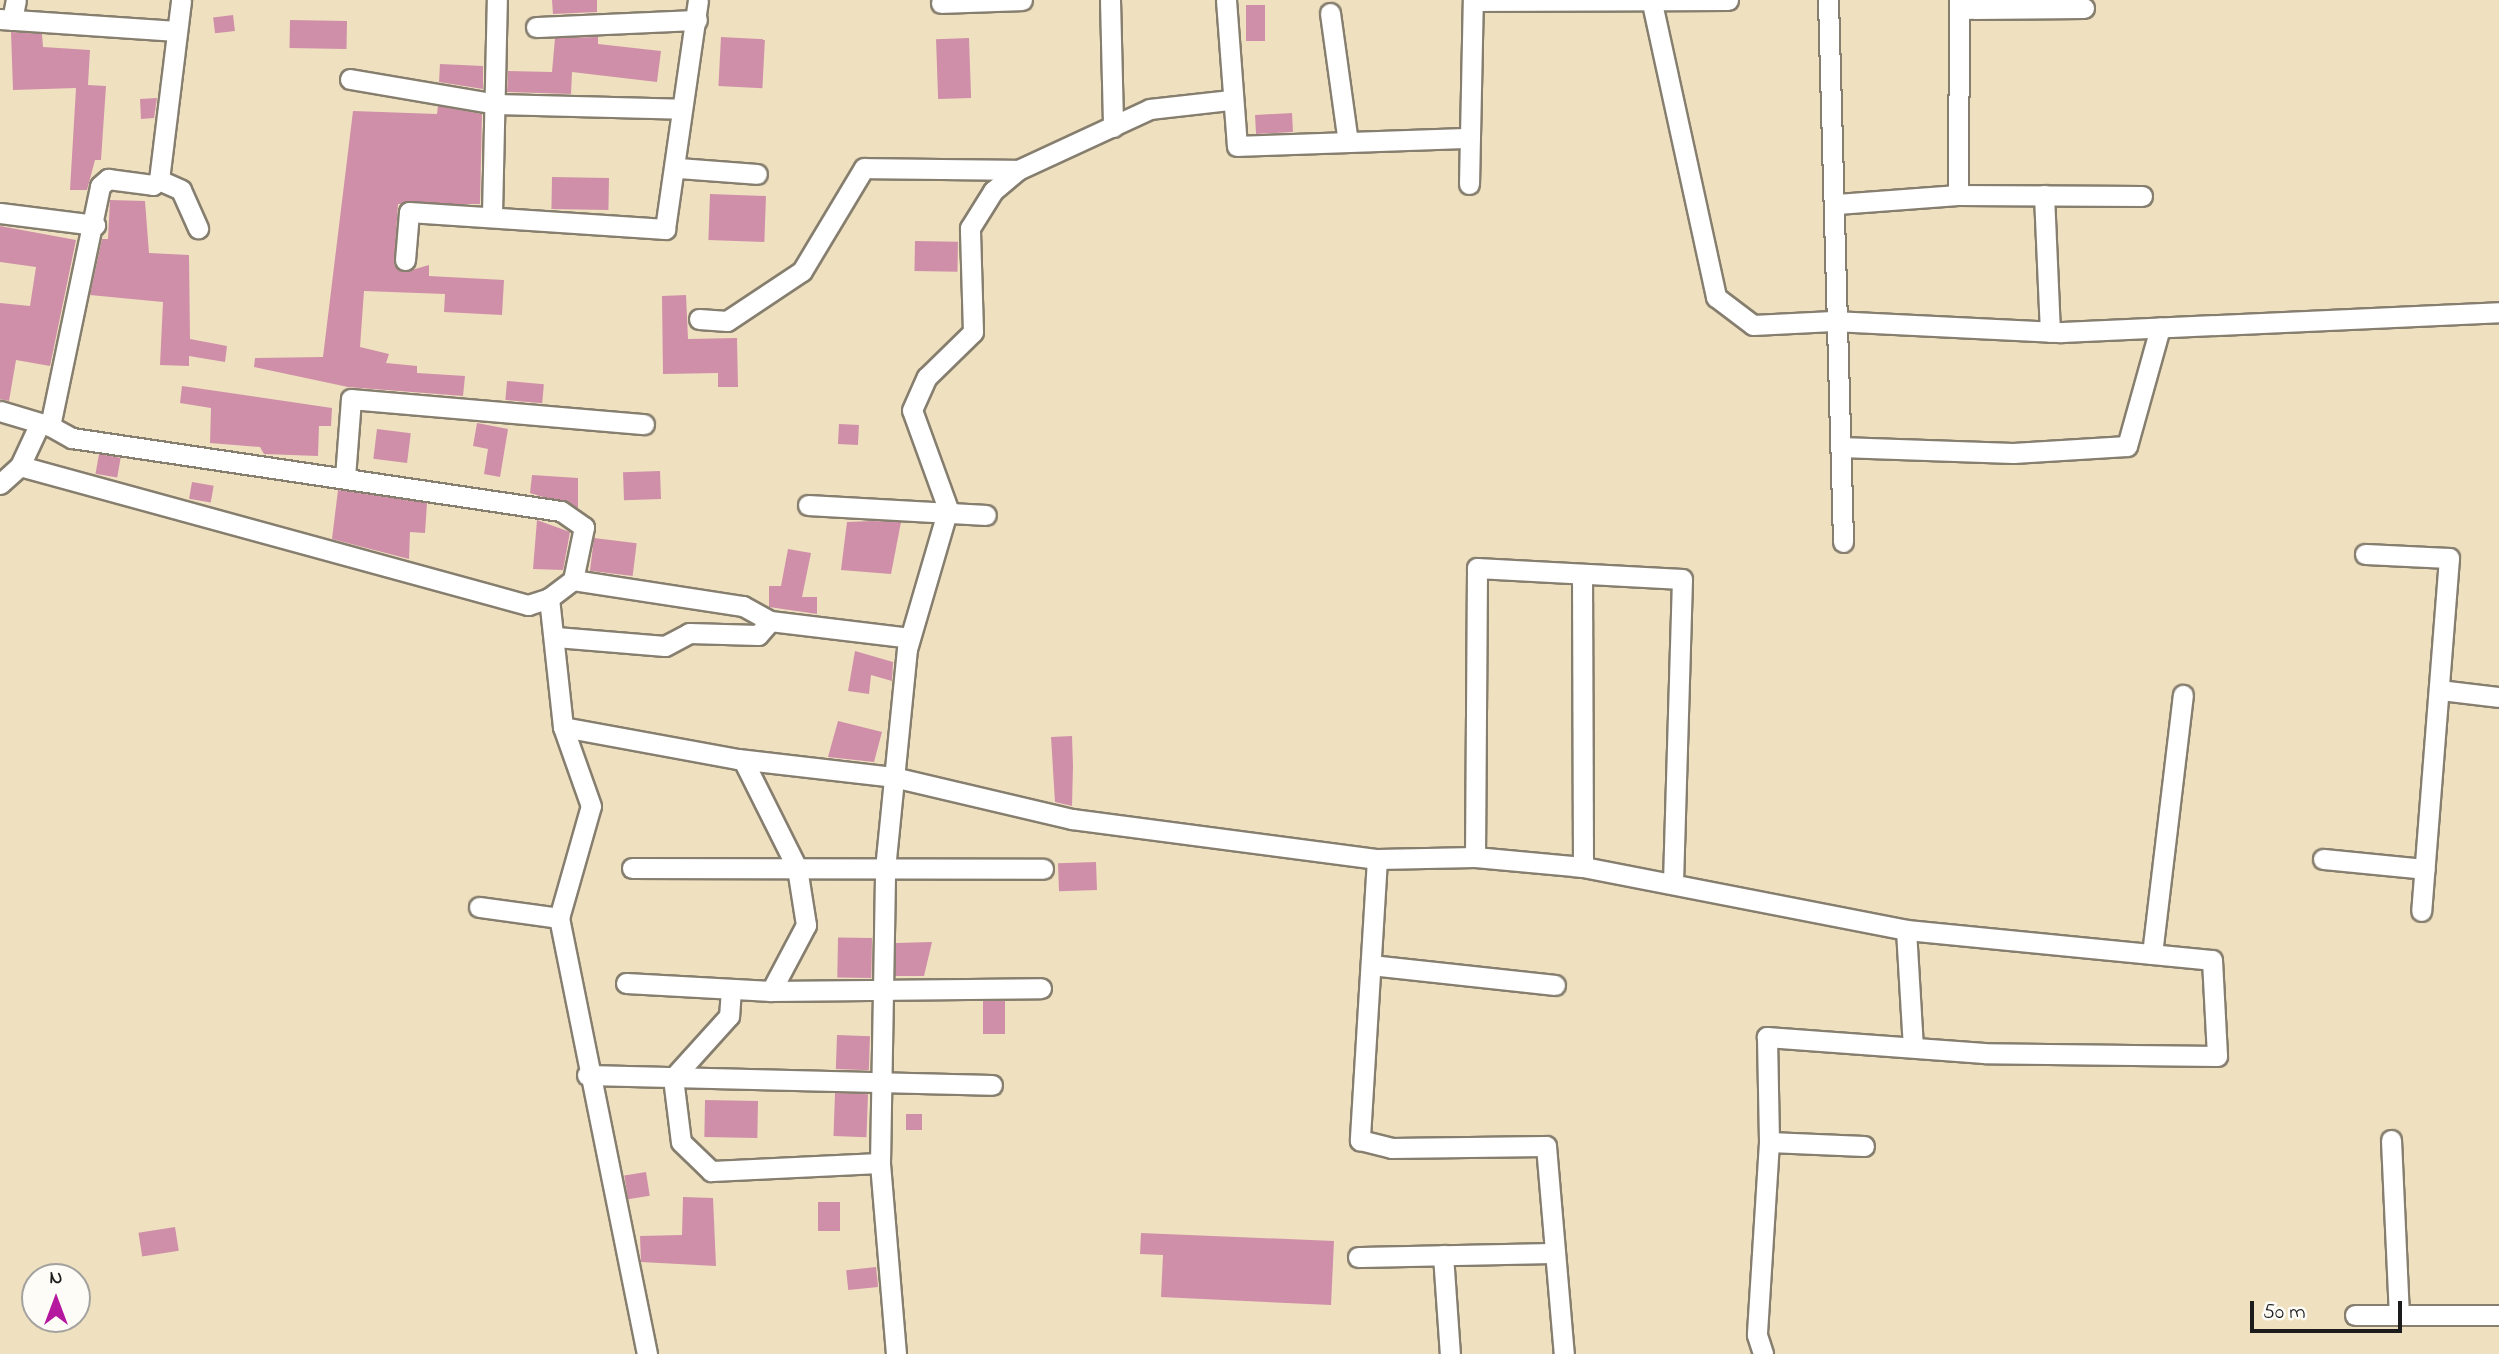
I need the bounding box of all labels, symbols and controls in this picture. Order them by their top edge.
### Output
north arrow [21,1263,91,1333]
text: N [50,1265,62,1292]
scale bar [2254,1288,2406,1332]
text: 50 m [2263,1298,2306,1328]

